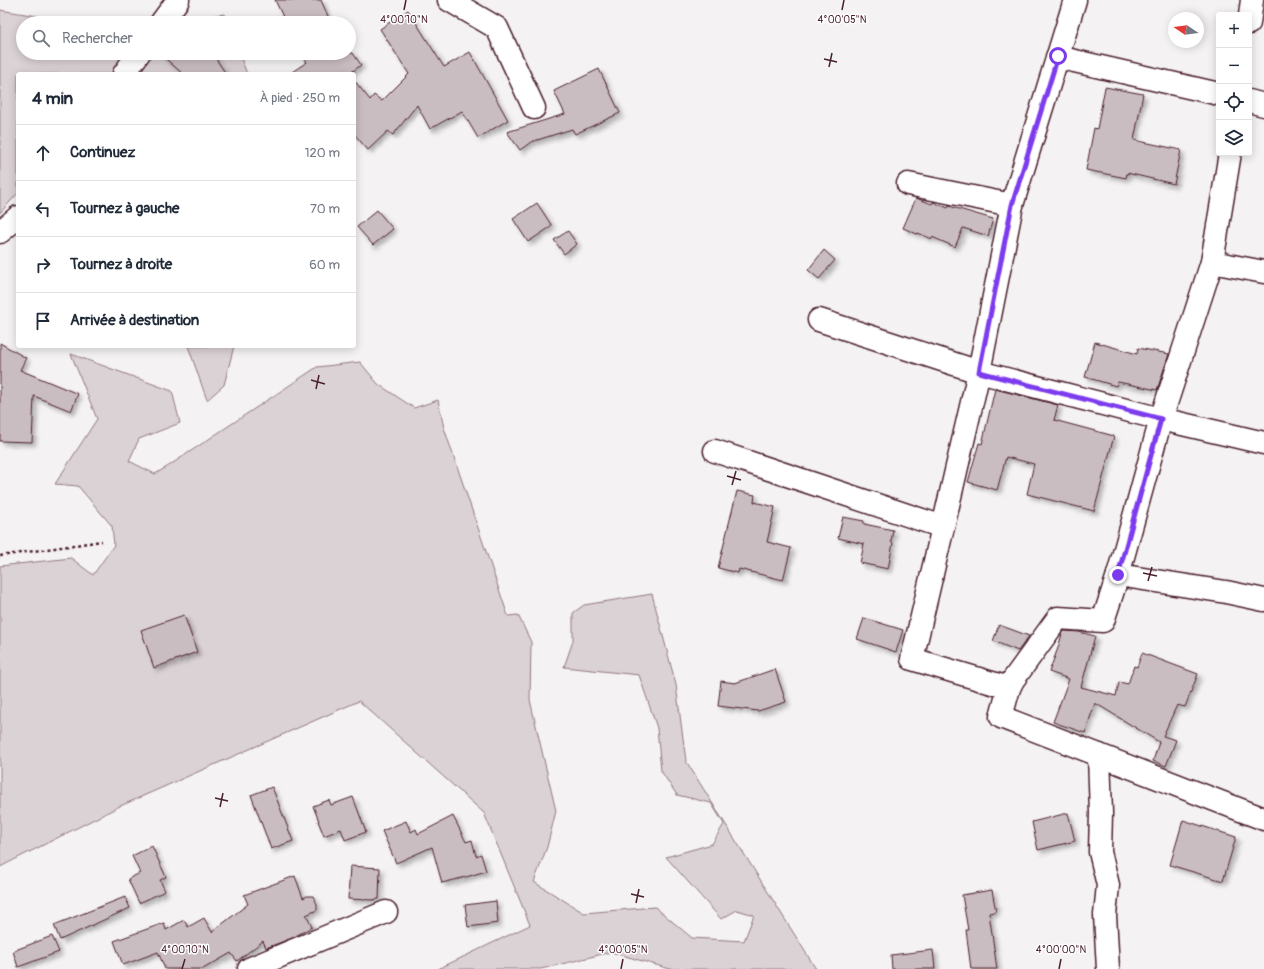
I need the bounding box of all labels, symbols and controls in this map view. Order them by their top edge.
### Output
north arrow [1168,12,1204,48]
map controls [1216,12,1252,156]
button: + [1216,12,1252,48]
text: 4°00'10"N [380,14,428,26]
text: 4°00'05"N [818,14,867,26]
search box [16,16,356,60]
icon: search [30,27,52,49]
text: Rechercher [62,29,133,48]
route start [1049,47,1067,65]
button: − [1216,48,1252,84]
button: locate [1216,84,1252,120]
text: 4 min [32,88,73,109]
text: À pied · 250 m [260,90,340,106]
button: layers [1216,120,1252,156]
icon: ahead [32,142,54,164]
text: Continuez [70,143,135,162]
text: 120 m [304,145,340,161]
icon: left [32,198,54,220]
text: Tournez à gauche [70,199,180,218]
text: 70 m [310,201,340,217]
icon: right [32,254,54,276]
text: Tournez à droite [70,255,172,274]
text: 60 m [309,257,340,273]
icon: arrive [32,310,54,332]
text: Arrivée à destination [70,311,199,330]
route end [1109,566,1127,584]
text: 4°00'10"N [161,944,209,956]
text: 4°00'05"N [599,944,648,956]
text: 4°00'00"N [1036,944,1086,956]

